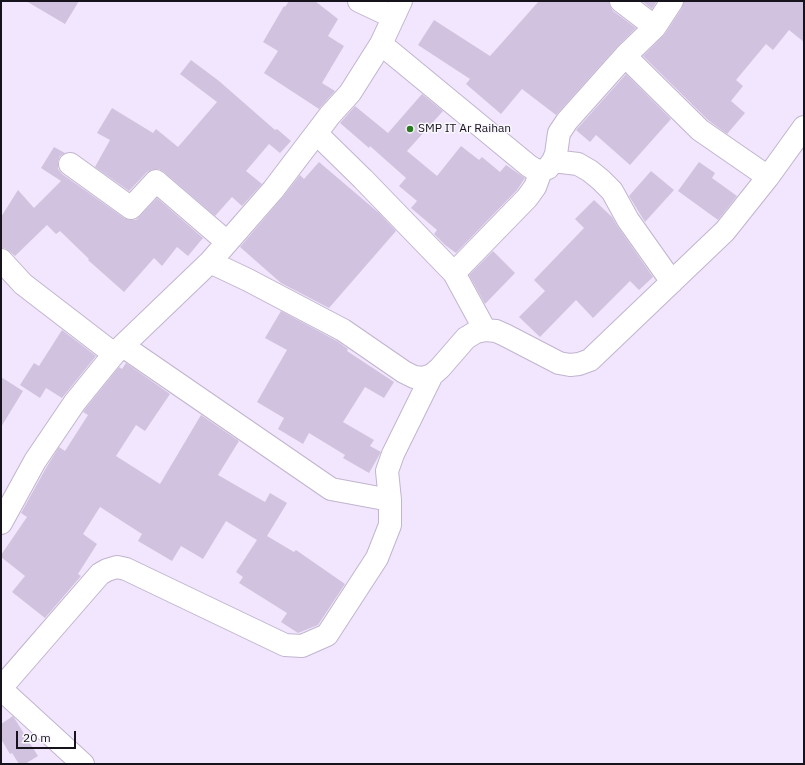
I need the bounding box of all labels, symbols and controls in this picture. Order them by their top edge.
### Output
place label: SMP IT Ar Raihan [418,122,511,136]
marker: SMP IT Ar Raihan [405,124,415,134]
scale bar [18,723,78,749]
text: 20 m [23,730,51,745]

